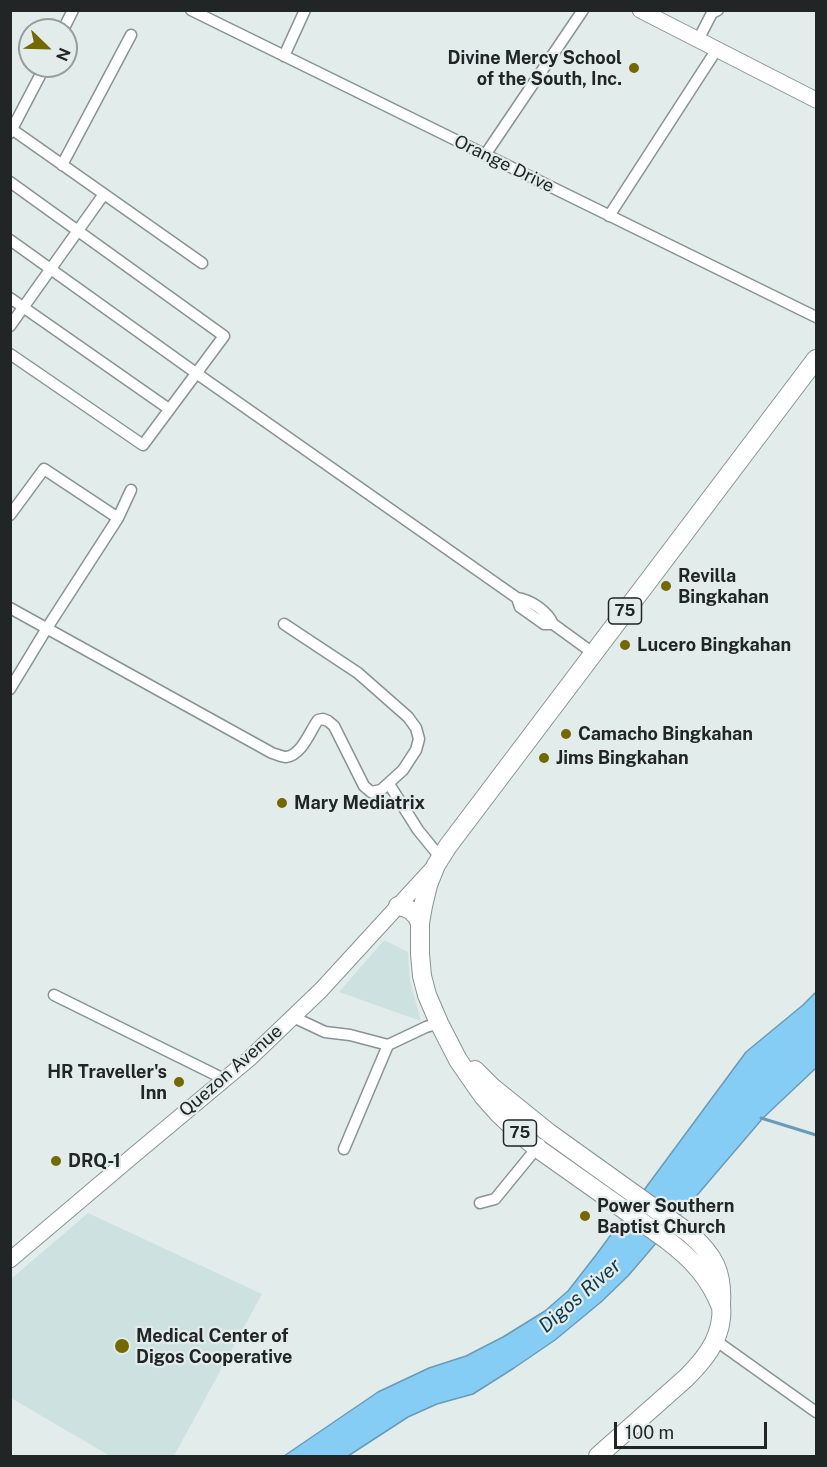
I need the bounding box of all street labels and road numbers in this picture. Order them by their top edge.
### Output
street label: Orange Drive [450,130,558,198]
road number: 75 [608,598,642,624]
street label: Quezon Avenue [175,1020,287,1122]
road number: 75 [504,1120,536,1146]

